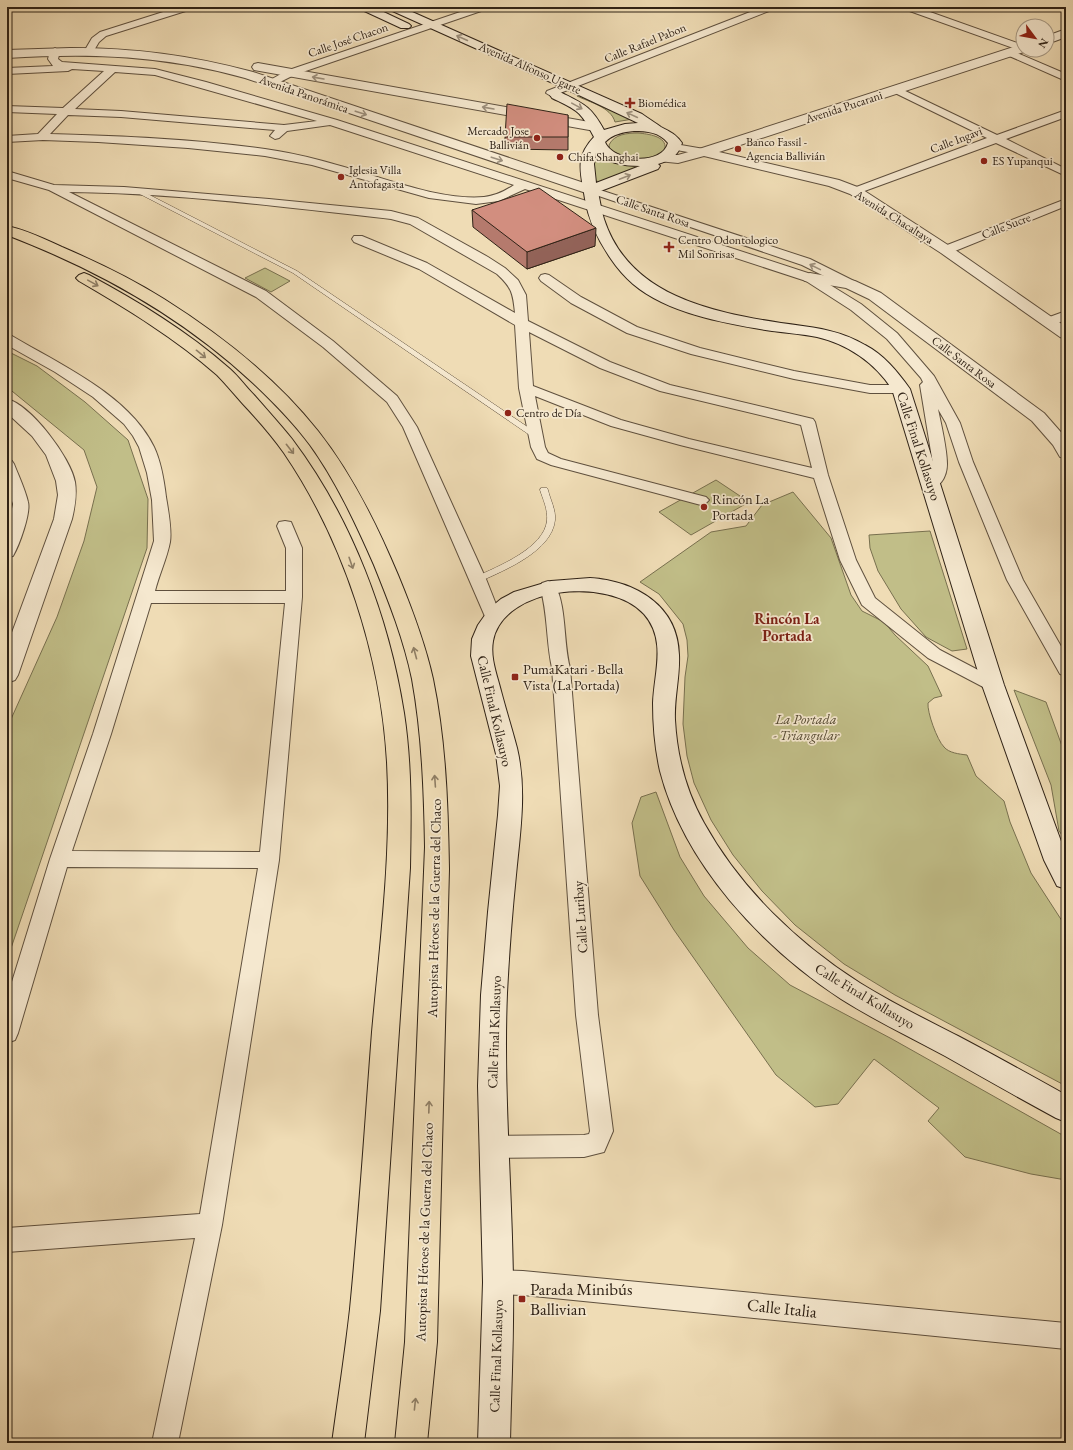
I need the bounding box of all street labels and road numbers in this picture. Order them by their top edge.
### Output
street label: Calle José Chacon [306,19,391,61]
street label: Calle Rafael Pabon [602,19,689,67]
street label: Avenida Alfonso Ugarte [476,38,584,98]
street label: Avenida Panorámica [256,71,351,117]
street label: Avenida Pucarani [802,87,885,127]
street label: Calle Ingavi [928,123,984,157]
street label: Avenida Chacaltaya [851,186,936,248]
street label: Calle Santa Rosa [614,191,692,231]
street label: Calle Sucre [979,209,1033,243]
street label: Calle Santa Rosa [928,332,1000,392]
street label: Calle Final Kollasuyo [893,389,945,503]
street label: Calle Final Kollasuyo [473,654,517,768]
street label: Autopista Héroes de la Guerra del Chaco [423,798,445,1019]
street label: Calle Luribay [568,879,592,954]
street label: Calle Final Kollasuyo [812,959,918,1033]
street label: Calle Final Kollasuyo [483,975,505,1089]
street label: Autopista Héroes de la Guerra del Chaco [411,1122,437,1343]
street label: Calle Italia [746,1293,818,1323]
street label: Calle Final Kollasuyo [485,1299,507,1413]

